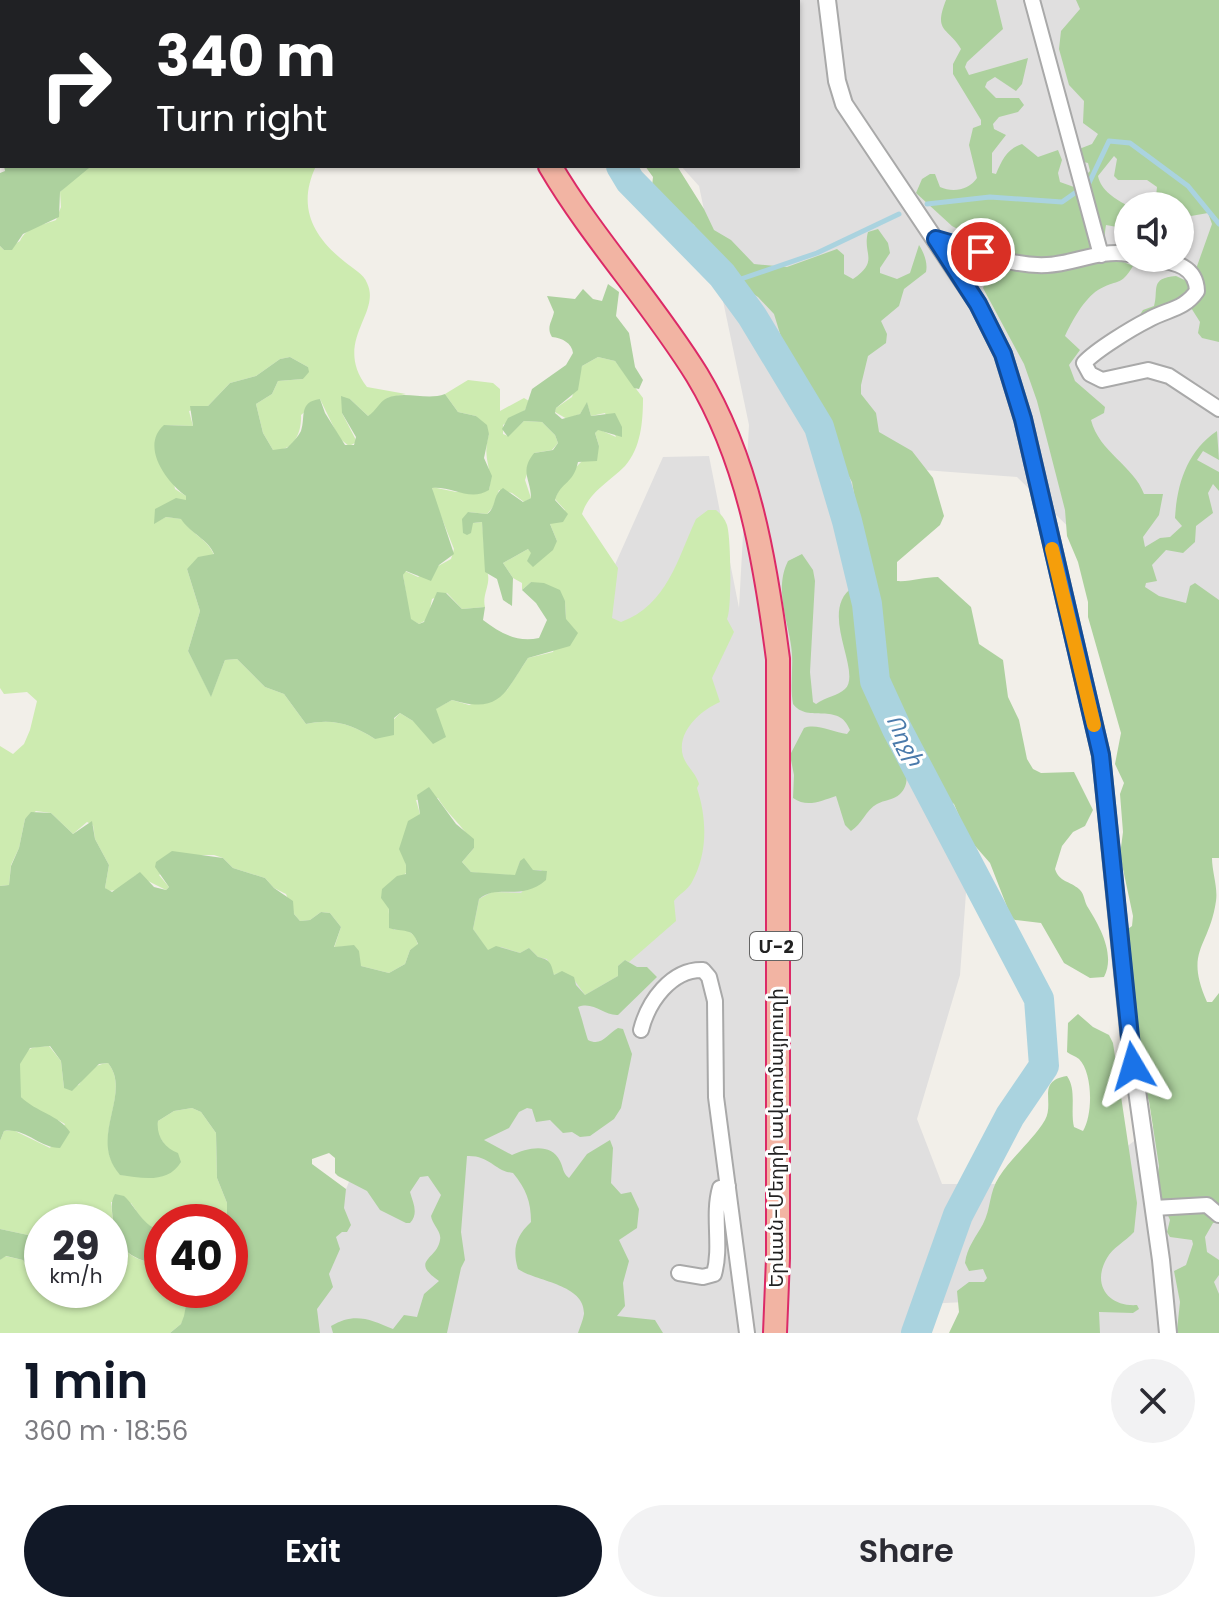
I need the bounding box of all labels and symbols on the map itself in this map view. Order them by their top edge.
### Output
pin [947,218,1015,286]
water label: Ողջի [879,709,932,772]
road number: Մ-2 [750,932,802,960]
street label: Երևան-Մեղրի ավտոմայրուղի [762,988,790,1288]
position arrow [1091,1024,1175,1108]
speed limit sign: 40 [144,1204,248,1308]

